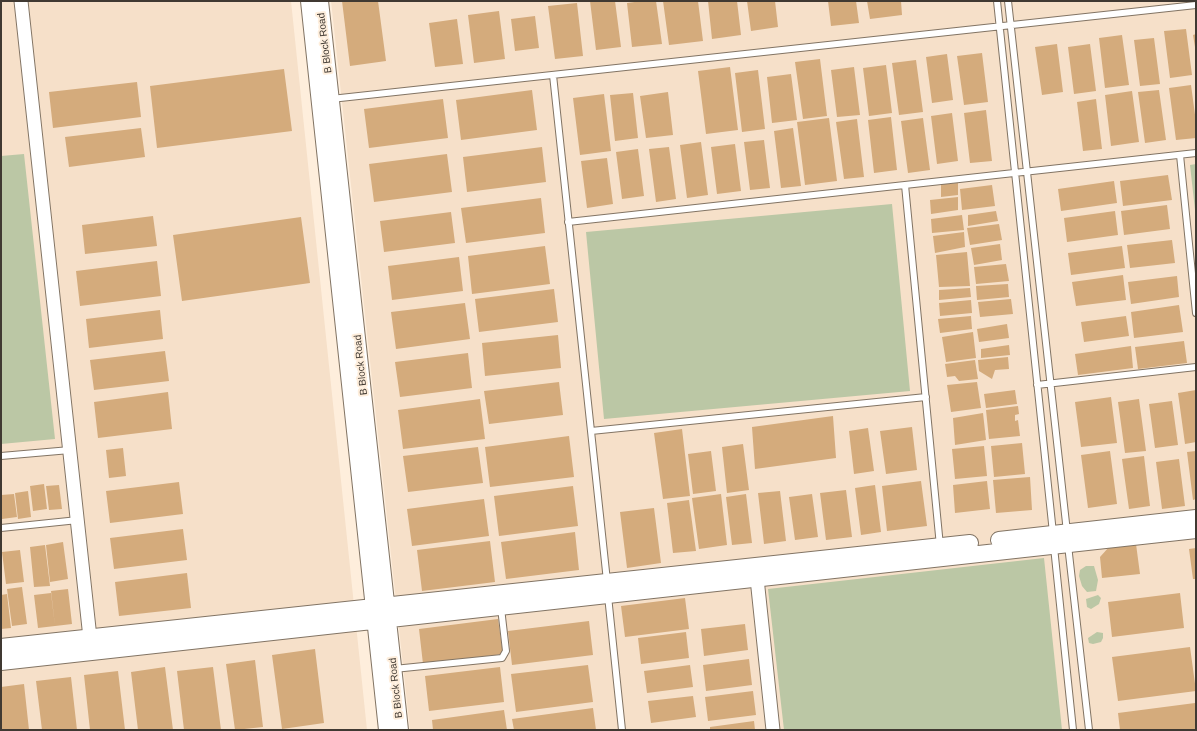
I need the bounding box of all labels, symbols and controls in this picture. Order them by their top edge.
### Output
street label: B Block Road [315,12,335,74]
street label: B Block Road [352,334,370,396]
street label: B Block Road [387,657,405,719]

